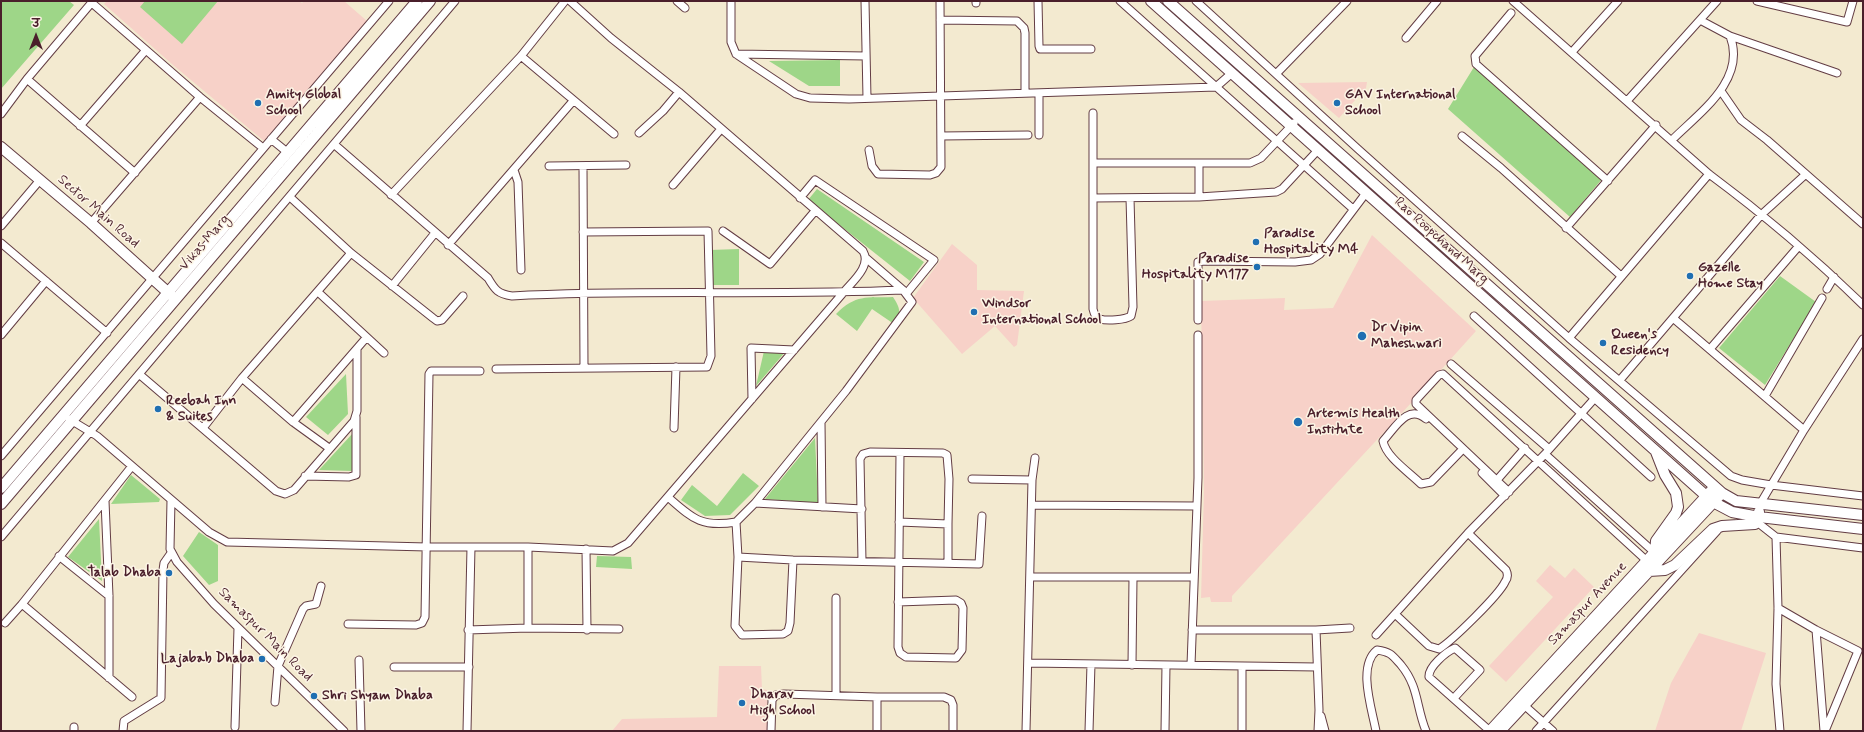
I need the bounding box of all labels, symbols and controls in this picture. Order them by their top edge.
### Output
north arrow [16,16,56,56]
text: उ [32,17,40,31]
place label: Amity Global School [266,87,341,120]
place label: GAV International School [1345,87,1455,120]
marker: Amity Global School [253,98,263,108]
marker: GAV International School [1332,98,1342,108]
street label: Sector Main Road [54,172,142,252]
street label: Rao Roopchand Marg [1390,194,1492,288]
street label: Vikas Marg [176,212,234,274]
place label: Paradise Hospitality M4 [1264,226,1358,258]
marker: Paradise Hospitality M4 [1251,237,1261,247]
place label: Paradise Hospitality M177 [1142,251,1249,284]
place label: Gazelle Home Stay [1698,260,1763,292]
marker: Paradise Hospitality M177 [1252,262,1262,272]
marker: Gazelle Home Stay [1685,271,1695,281]
place label: Windsor International School [982,296,1101,328]
marker: Windsor International School [969,307,979,317]
place label: Dr Vipin Maheshwari [1371,320,1442,352]
place label: Queen's Residency [1611,327,1669,360]
marker: Dr Vipin Maheshwari [1356,330,1368,342]
marker: Queen's Residency [1598,338,1608,348]
place label: Reebah Inn & Suites [166,393,236,426]
marker: Reebah Inn & Suites [153,404,163,414]
place label: Artemis Health Institute [1307,406,1400,438]
marker: Artemis Health Institute [1292,416,1304,428]
street label: Samaspur Avenue [1545,559,1631,649]
place label: Talab Dhaba [88,565,161,581]
marker: Talab Dhaba [164,568,174,578]
street label: Samaspur Main Road [214,584,316,686]
place label: Lajabab Dhaba [161,651,254,667]
marker: Lajabab Dhaba [257,654,267,664]
place label: Dharav High School [750,687,815,720]
place label: Shri Shyam Dhaba [322,688,433,704]
marker: Shri Shyam Dhaba [309,691,319,701]
marker: Dharav High School [737,698,747,708]

